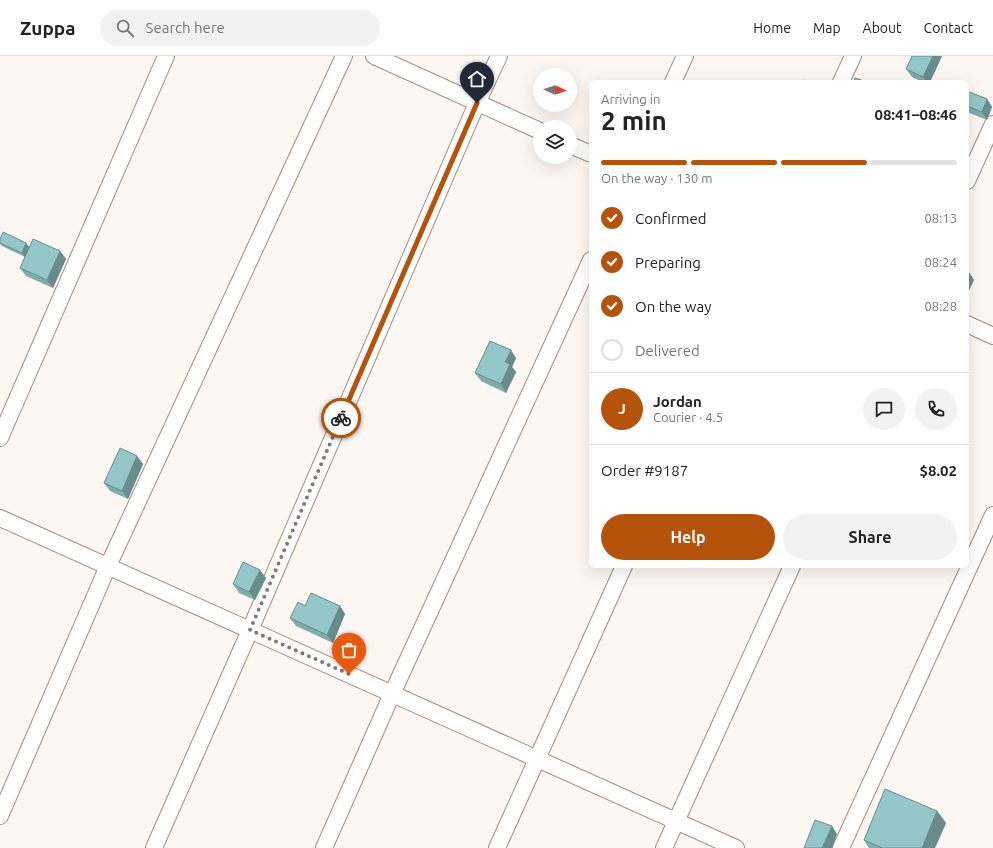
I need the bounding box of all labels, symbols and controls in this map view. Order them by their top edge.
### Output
search box [100,10,380,46]
text: Zuppa [20,17,76,39]
icon: search [114,17,136,39]
text: Search here [146,19,225,36]
text: Home [753,20,791,36]
text: Map [813,20,841,36]
text: About [863,20,902,36]
text: Contact [924,20,973,36]
pin [460,62,494,103]
icon: home [466,68,488,90]
north arrow [533,68,577,112]
map controls [533,68,577,164]
text: Arriving in [601,92,660,106]
text: 2 min [601,106,667,135]
text: 08:41–08:46 [874,106,957,123]
button: layers [533,120,577,164]
text: On the way · 130 m [601,171,713,185]
icon: check [601,207,623,229]
text: Confirmed [635,210,707,227]
text: 08:13 [924,211,957,225]
icon: check [601,251,623,273]
text: Preparing [635,254,701,271]
text: 08:24 [924,255,957,269]
icon: check [601,295,623,317]
text: On the way [635,298,711,315]
text: 08:28 [924,299,957,313]
text: Delivered [635,342,700,359]
button: chat [863,388,905,430]
button: phone [915,388,957,430]
text: Jordan [653,393,702,410]
courier [321,398,361,438]
text: J [618,400,626,417]
icon: bike [330,407,352,429]
text: Courier · 4.5 [653,410,723,424]
text: Order #9187 [601,462,688,479]
text: $8.02 [919,462,957,479]
button: Help [601,514,775,560]
button: Share [783,514,957,560]
pin [332,633,366,674]
icon: bag [338,639,360,661]

